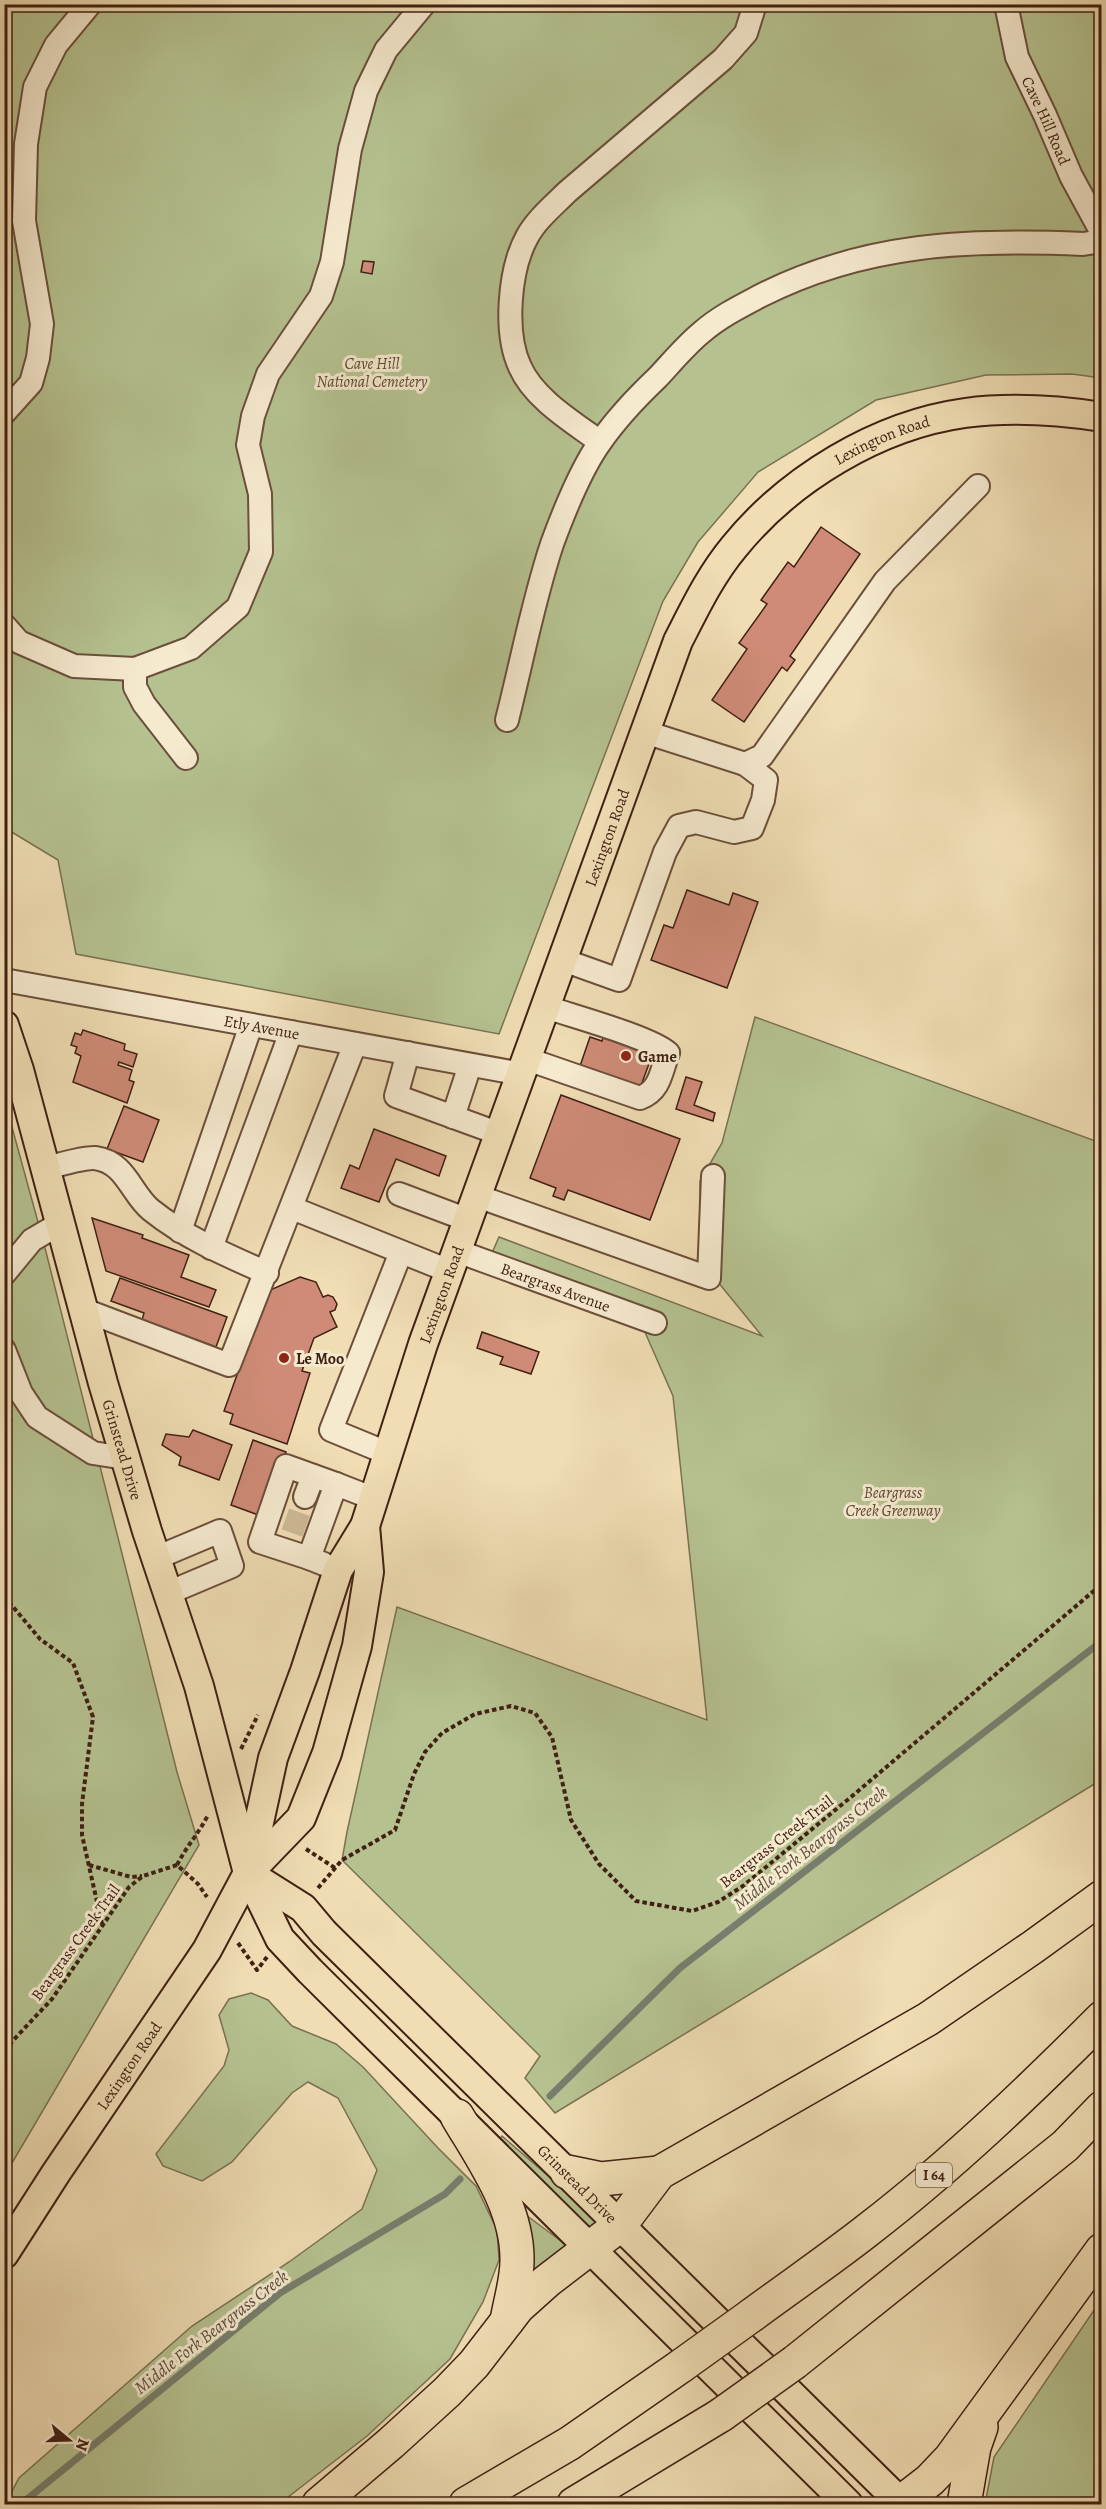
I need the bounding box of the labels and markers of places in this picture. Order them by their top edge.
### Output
place label: Game [638,1046,677,1068]
marker: Game [619,1049,633,1063]
place label: Le Moo [296,1348,344,1370]
marker: Le Moo [277,1351,291,1365]

